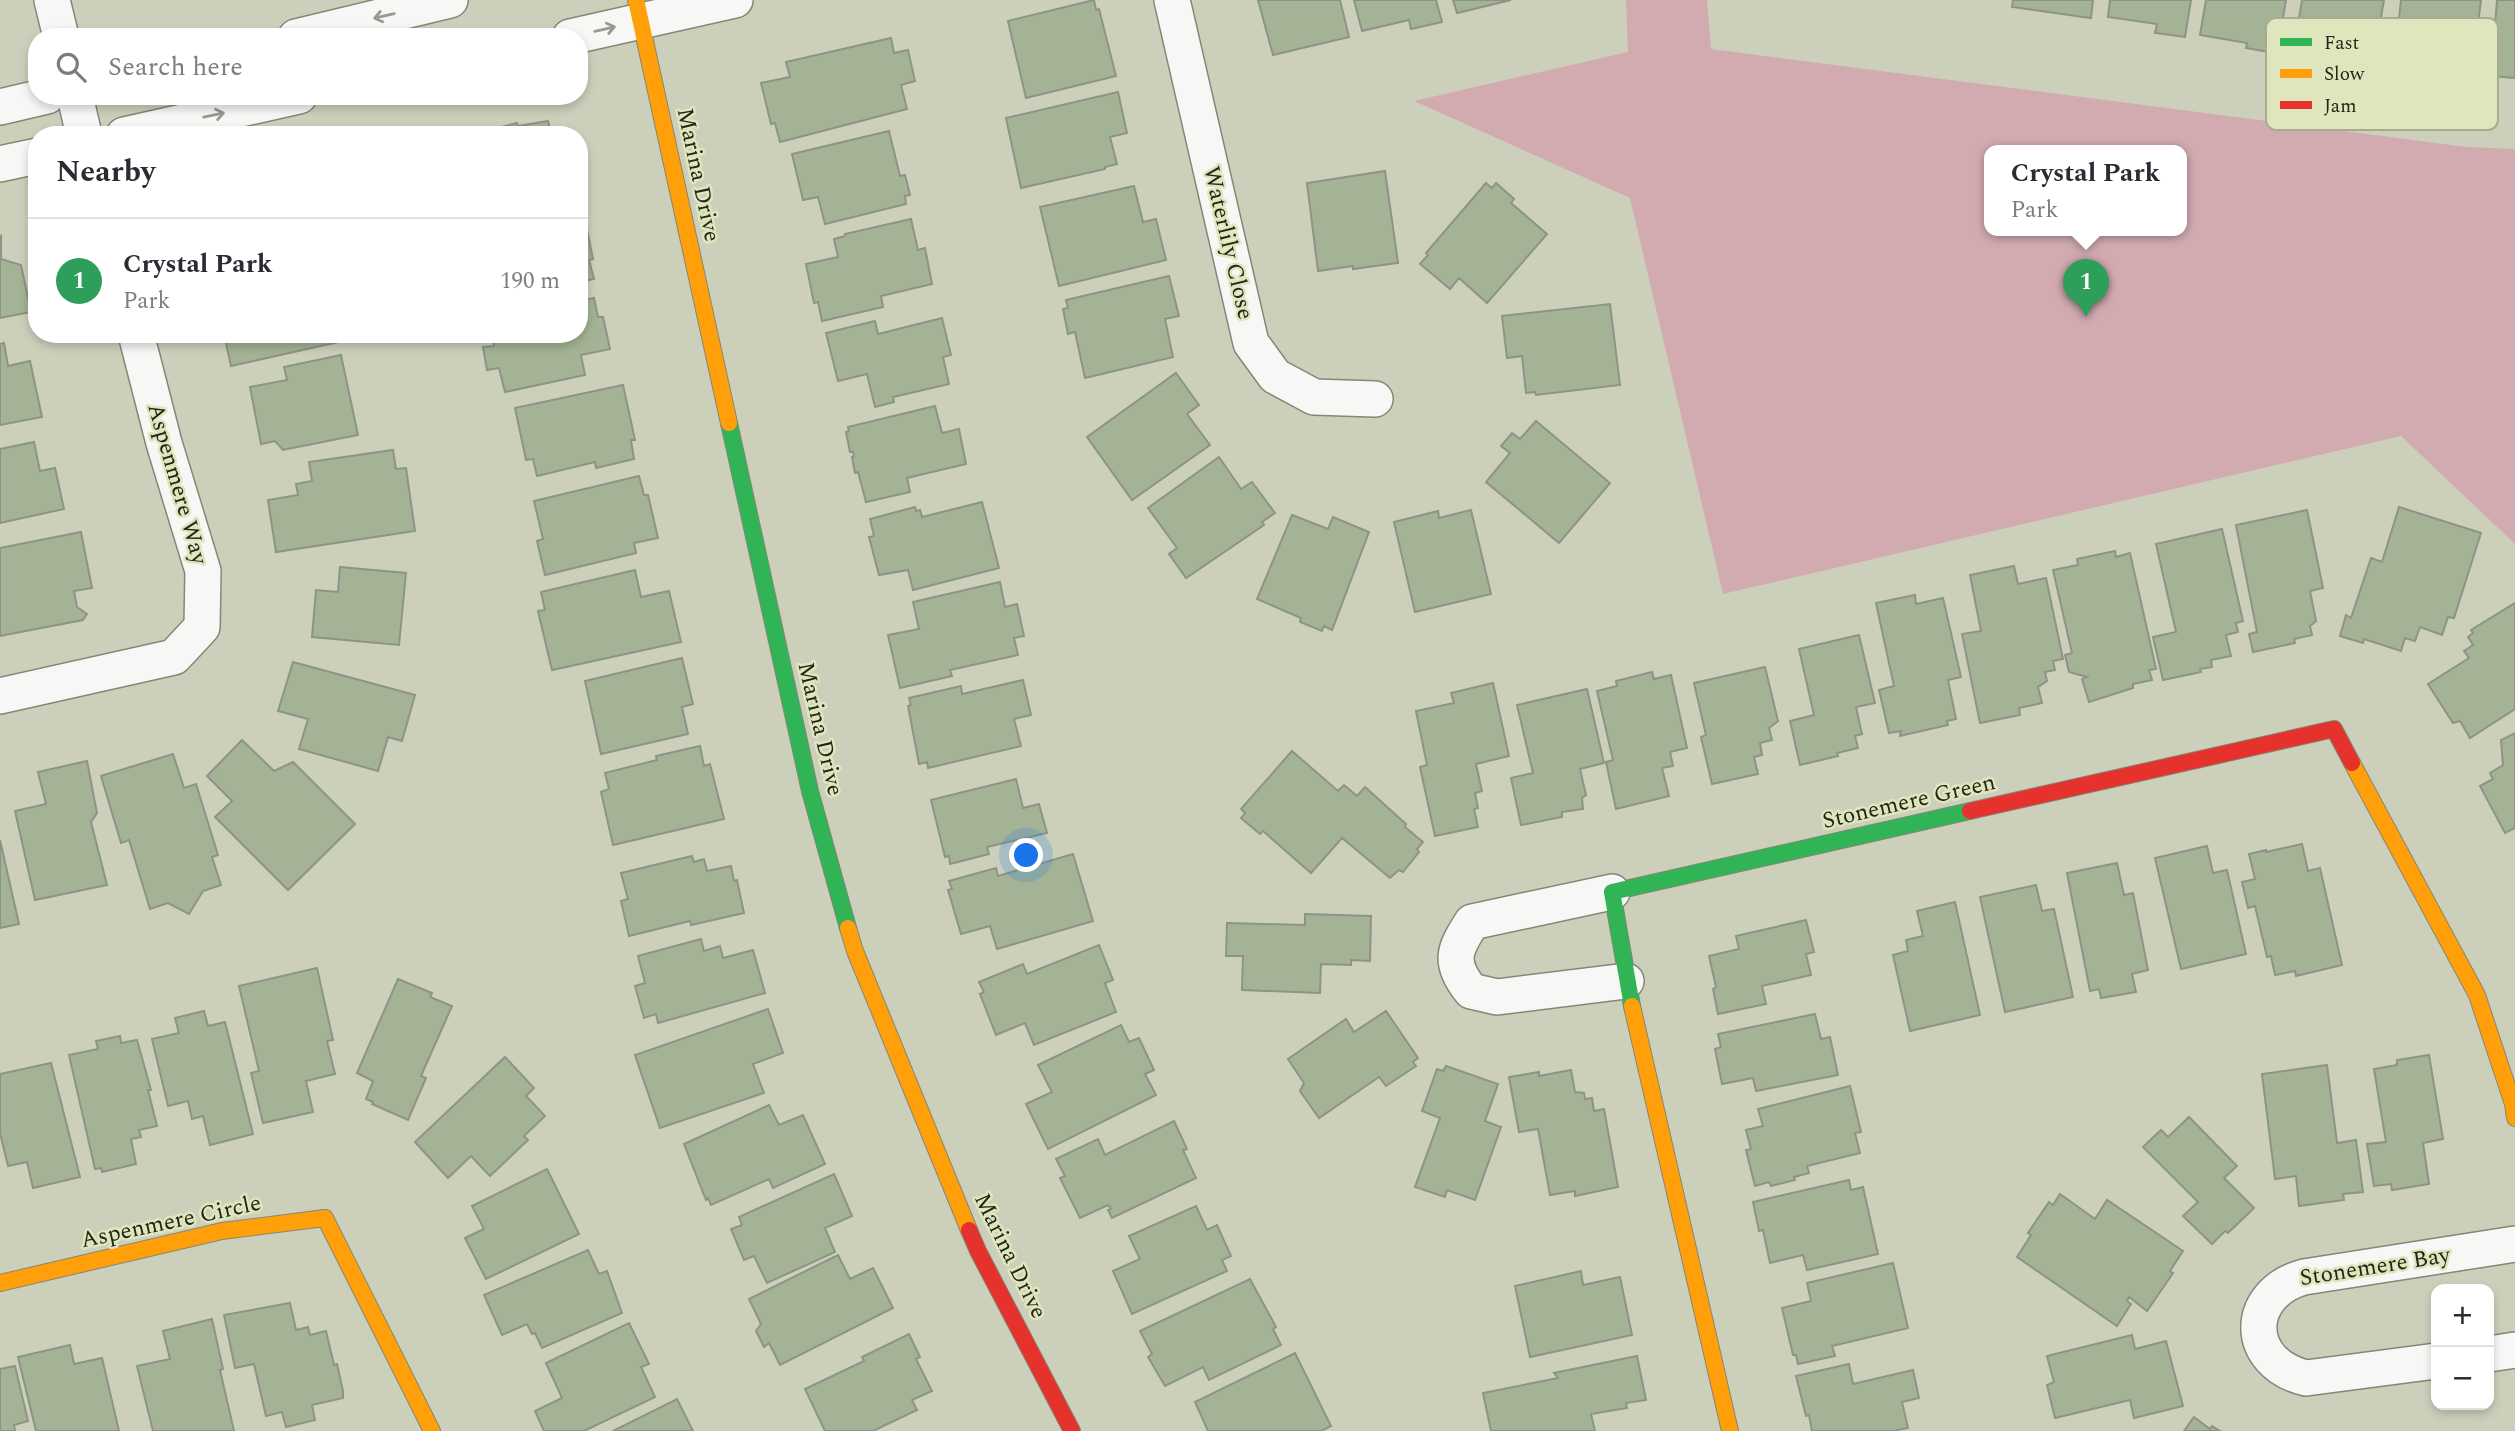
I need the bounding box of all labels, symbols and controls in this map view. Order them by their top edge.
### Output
one-way arrow [373,10,395,23]
legend [2266,18,2498,130]
one-way arrow [593,21,616,35]
search box [28,28,588,105]
text: Fast [2324,29,2360,58]
text: Search here [108,47,243,87]
icon: search [52,48,90,86]
text: Slow [2324,60,2365,89]
text: Jam [2324,92,2356,121]
street label: Marina Drive [667,105,729,245]
one-way arrow [202,107,225,121]
popup [1984,145,2187,236]
text: Nearby [56,149,155,195]
text: Crystal Park [2011,153,2160,193]
street label: Waterlily Close [1193,163,1263,323]
text: Park [2011,193,2058,228]
text: Crystal Park [123,244,272,284]
pin: 1 [2063,259,2109,317]
text: 1 [73,264,85,299]
text: 190 m [500,264,560,299]
text: Park [123,284,170,319]
street label: Aspenmere Way [137,399,217,569]
street label: Marina Drive [788,659,852,799]
street label: Stonemere Green [1819,765,1999,839]
your location [1009,838,1043,872]
street label: Aspenmere Circle [78,1186,264,1258]
street label: Marina Drive [964,1187,1056,1325]
street label: Stonemere Bay [2297,1238,2454,1296]
map controls [2431,1284,2494,1410]
button: + [2431,1284,2494,1347]
button: − [2431,1347,2494,1410]

